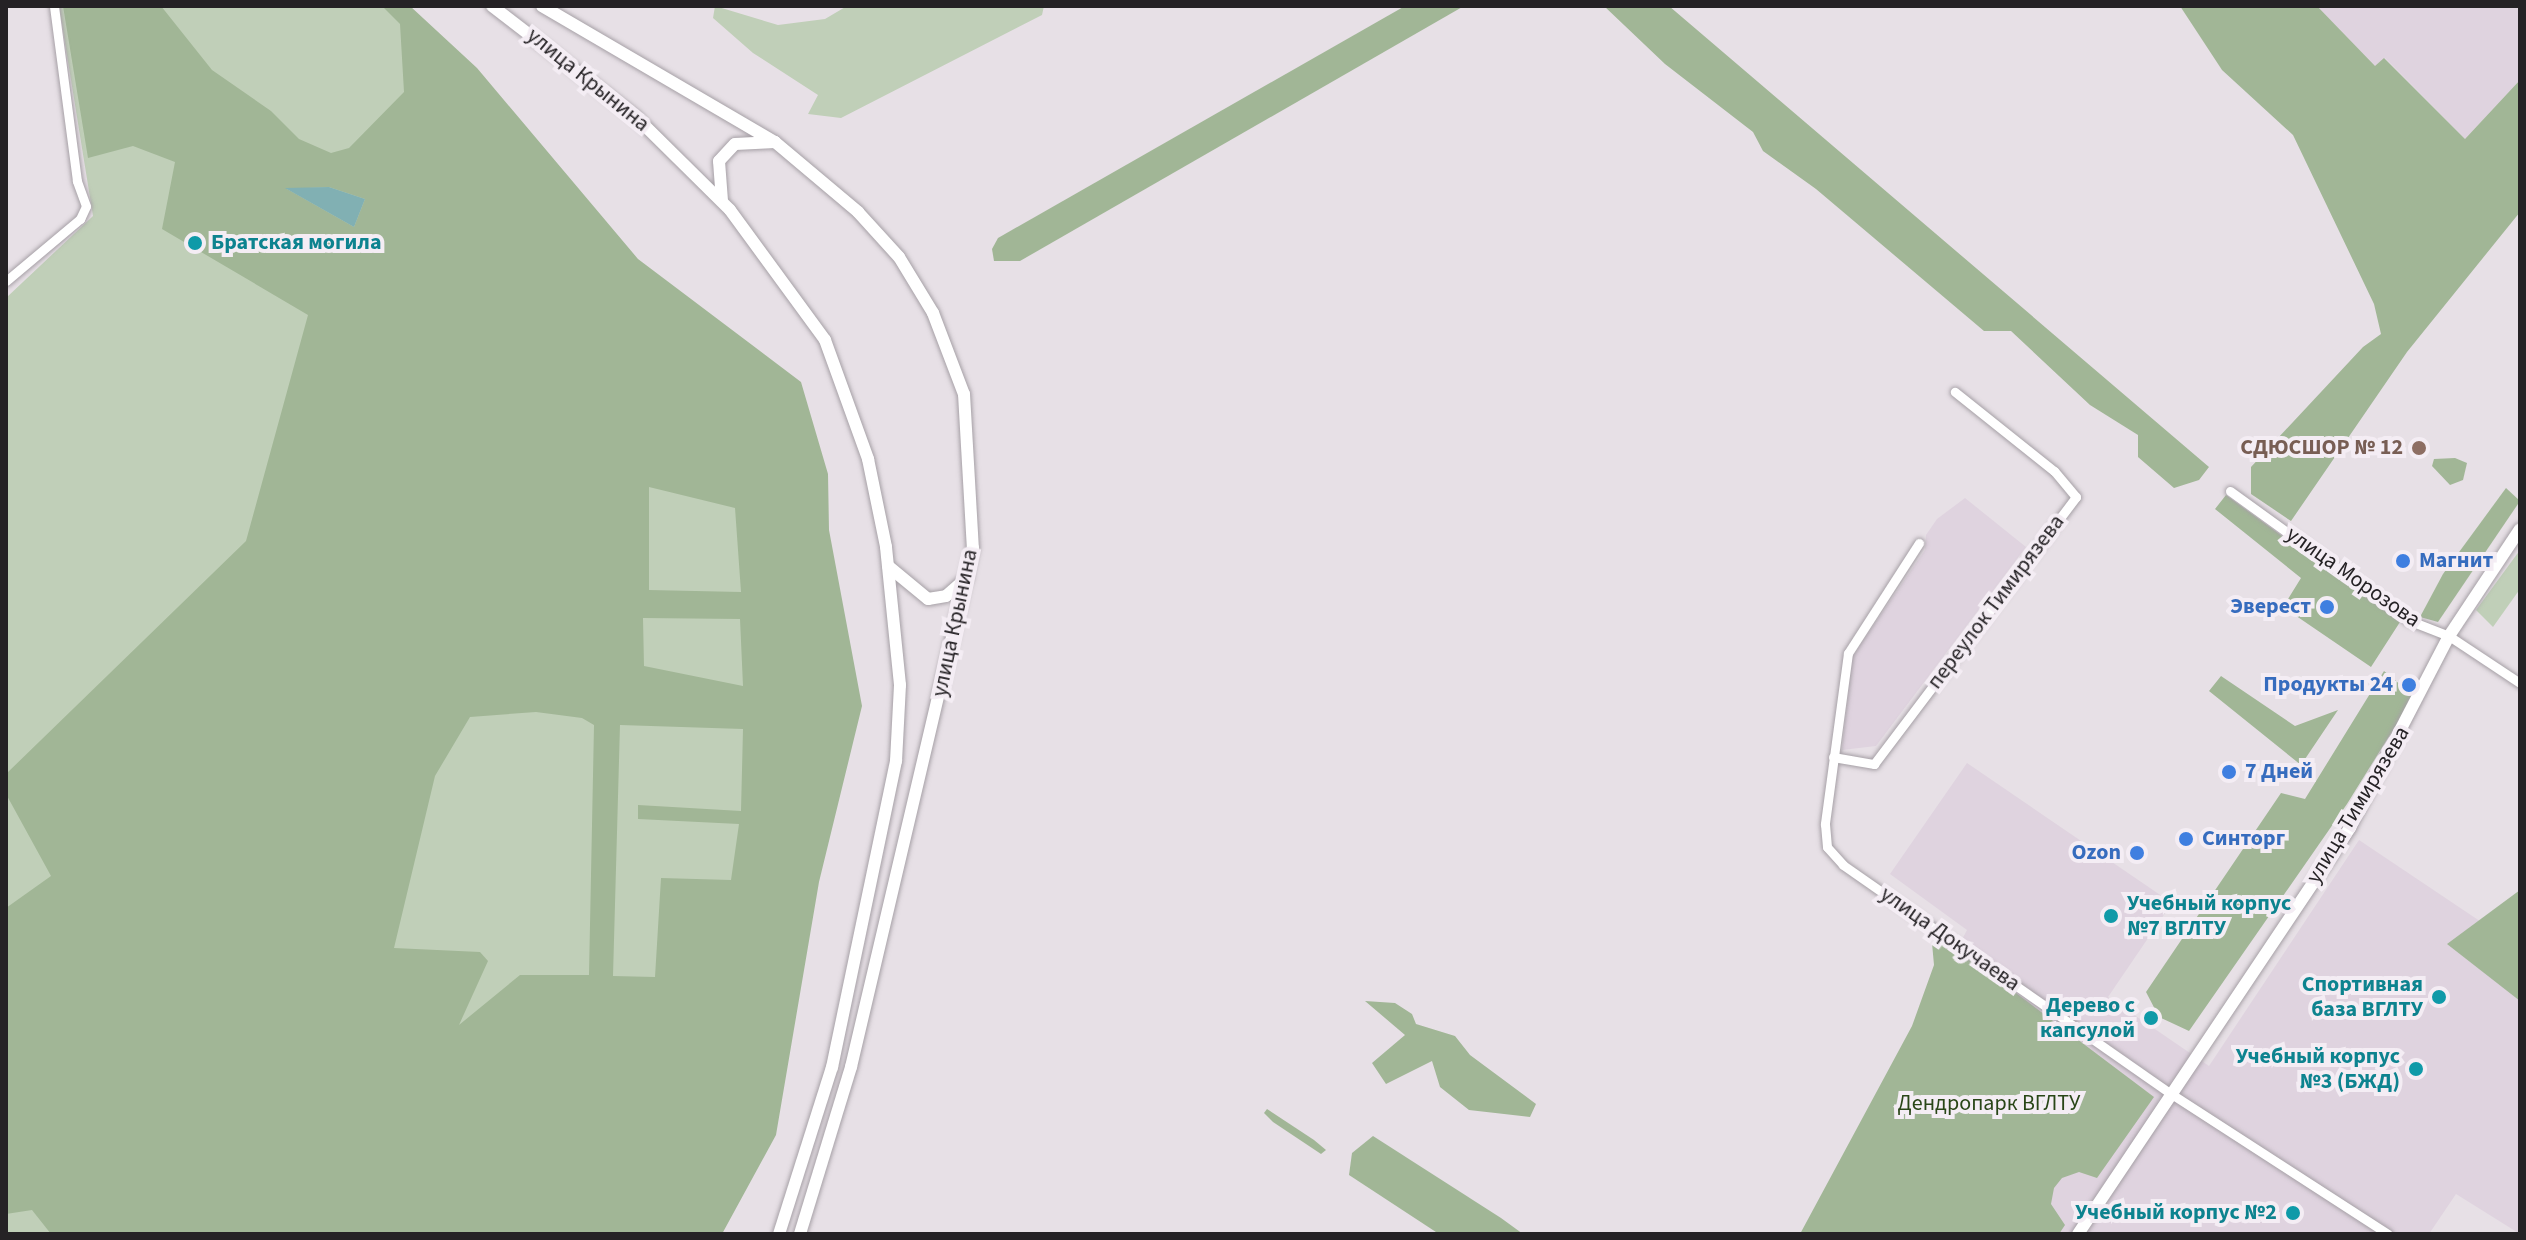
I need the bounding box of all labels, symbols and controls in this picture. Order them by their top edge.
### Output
street label: улица Крынина [521,23,655,137]
place label: Братская могила [211,230,382,256]
marker: Братская могила [186,234,204,252]
place label: СДЮСШОР № 12 [2240,435,2403,461]
marker: СДЮСШОР № 12 [2410,439,2428,457]
street label: переулок Тимирязева [1922,510,2070,694]
street label: улица Морозова [2281,521,2425,633]
street label: улица Крынина [926,547,984,699]
place label: Магнит [2419,548,2493,574]
marker: Магнит [2394,552,2412,570]
place label: Эверест [2230,594,2311,620]
marker: Эверест [2318,598,2336,616]
place label: Продукты 24 [2263,672,2393,698]
marker: Продукты 24 [2400,676,2418,694]
street label: улица Тимирязева [2301,722,2415,888]
place label: 7 Дней [2245,759,2313,785]
marker: 7 Дней [2220,763,2238,781]
place label: Синторг [2202,826,2285,852]
marker: Синторг [2177,830,2195,848]
place label: Ozon [2072,840,2121,866]
marker: Ozon [2128,844,2146,862]
street label: улица Докучаева [1875,881,2025,997]
place label: Учебный корпус №7 ВГЛТУ [2127,890,2291,942]
marker: Учебный корпус №7 ВГЛТУ [2102,907,2120,925]
place label: Спортивная база ВГЛТУ [2302,971,2423,1022]
marker: Спортивная база ВГЛТУ [2430,988,2448,1006]
place label: Дерево с капсулой [2040,992,2135,1044]
marker: Дерево с капсулой [2142,1009,2160,1027]
place label: Учебный корпус №3 (БЖД) [2236,1043,2400,1094]
marker: Учебный корпус №3 (БЖД) [2407,1060,2425,1078]
park label: Дендропарк ВГЛТУ [1898,1091,2080,1117]
place label: Учебный корпус №2 [2075,1200,2277,1226]
marker: Учебный корпус №2 [2284,1204,2302,1222]

